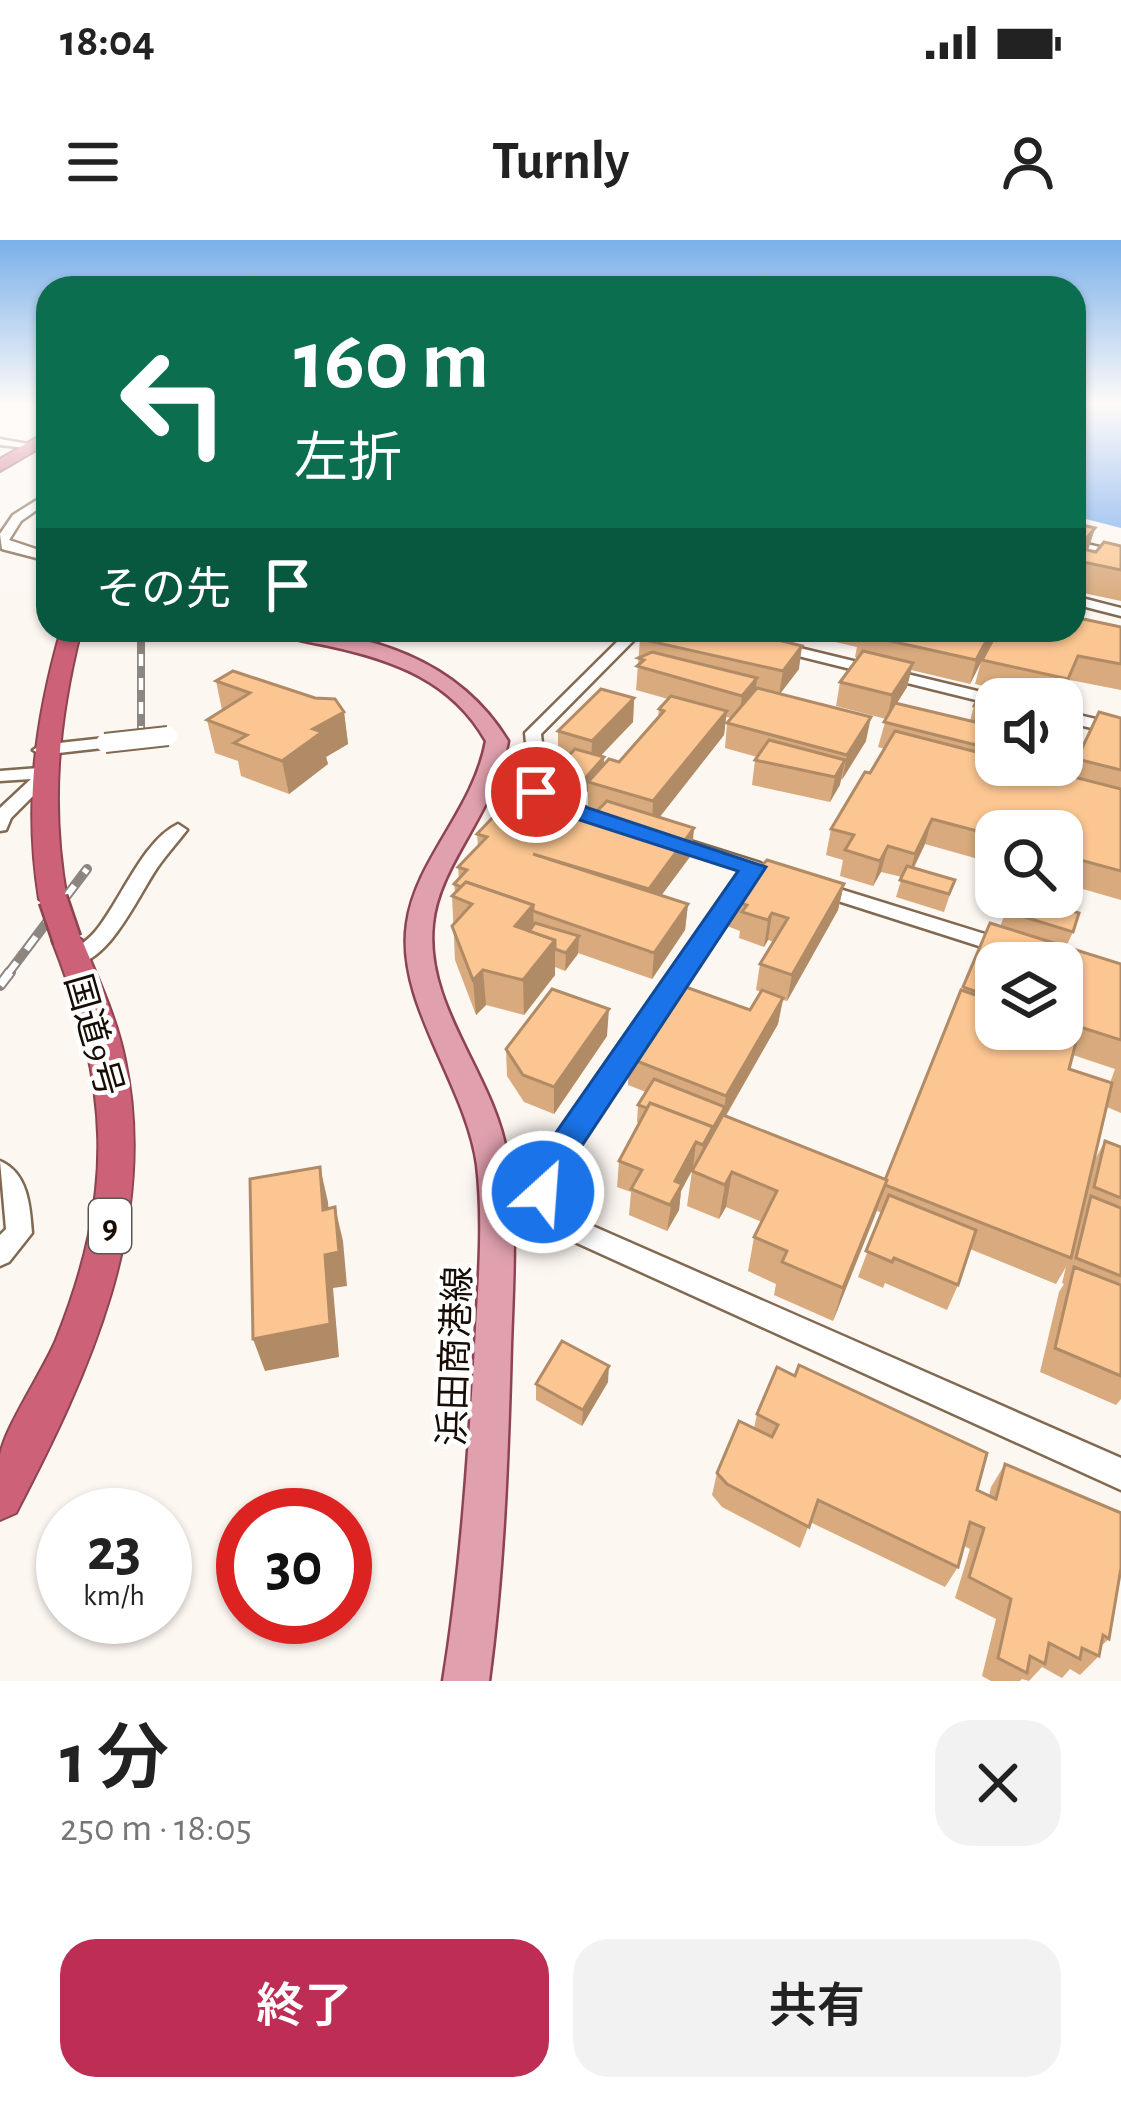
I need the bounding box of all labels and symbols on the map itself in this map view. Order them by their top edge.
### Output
pin [485,741,587,843]
street label: 国道9号 [59,970,130,1101]
position arrow [480,1129,606,1255]
road number: 9 [89,1199,131,1253]
street label: 浜田商港線 [433,1265,477,1447]
speed limit sign: 30 [216,1488,372,1644]

